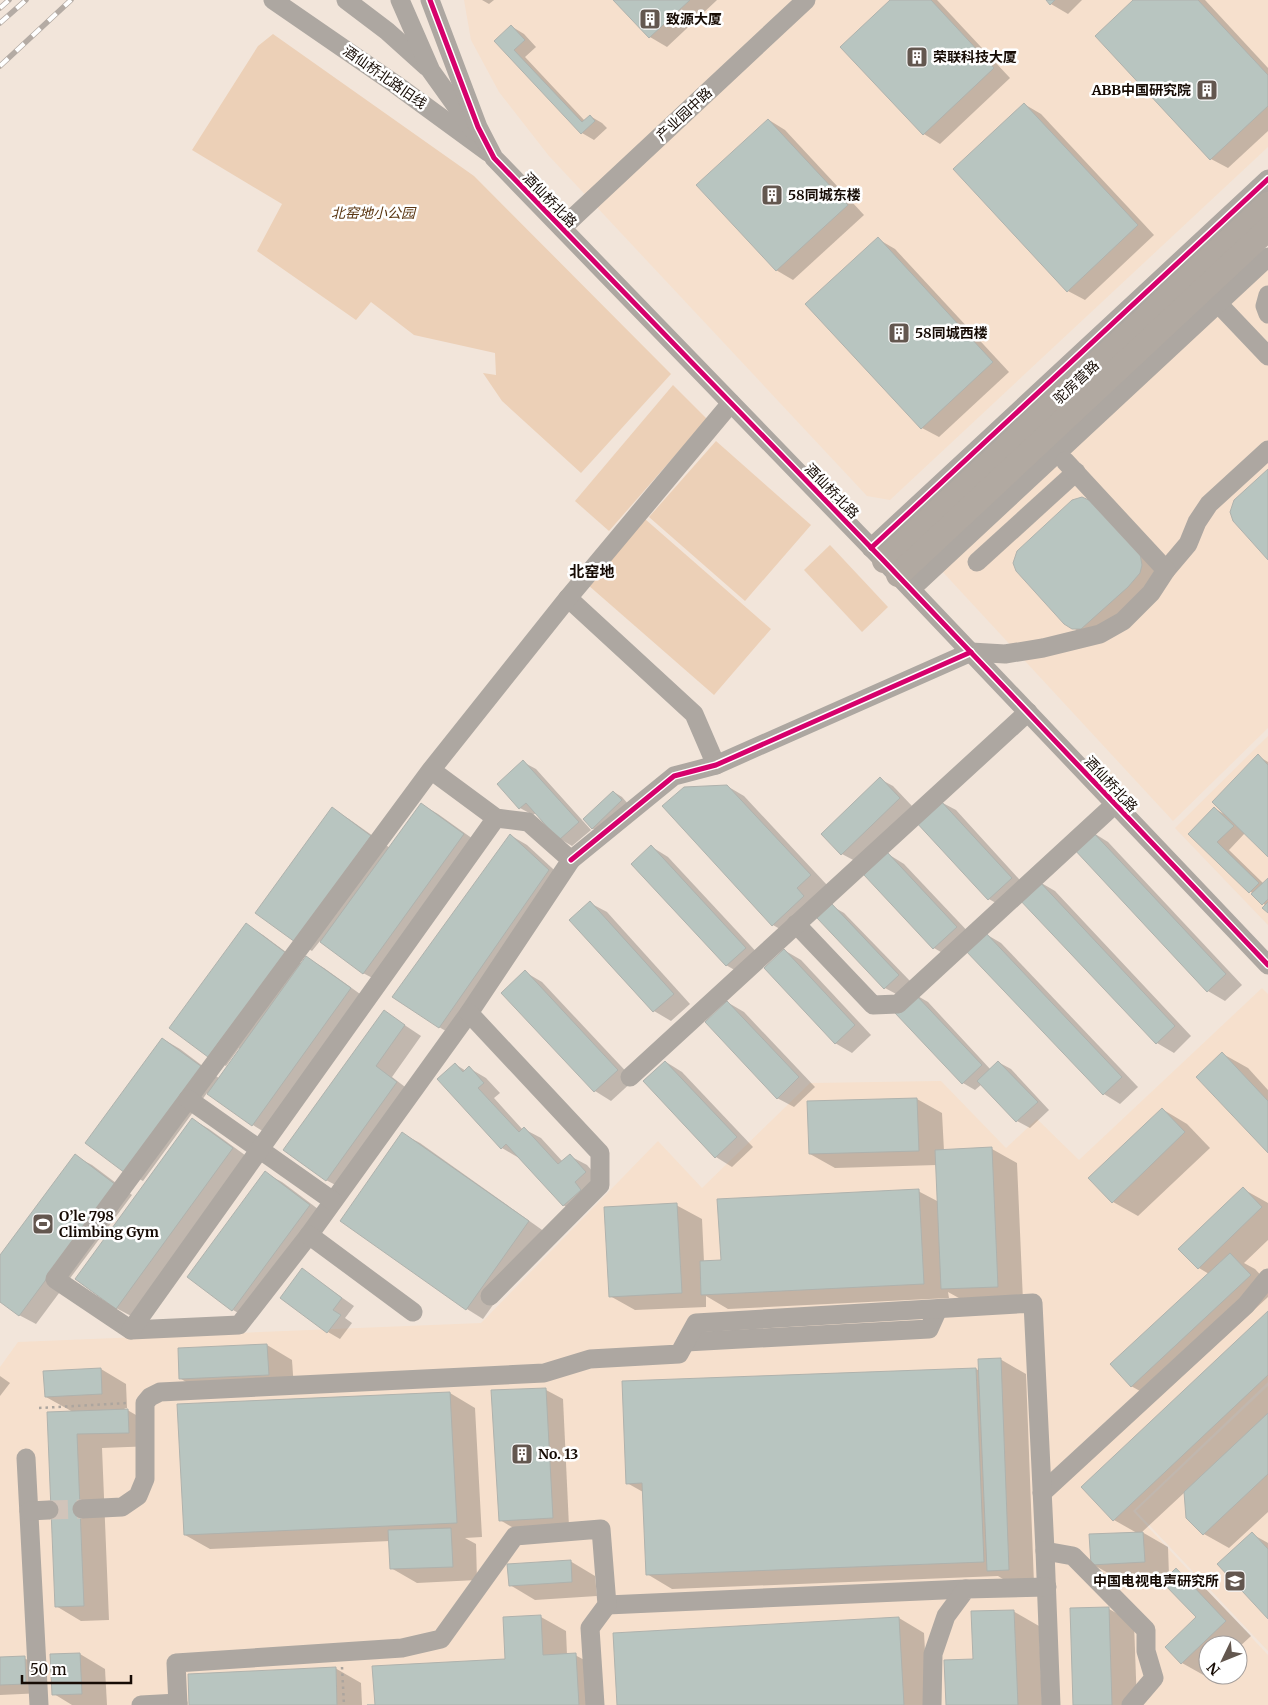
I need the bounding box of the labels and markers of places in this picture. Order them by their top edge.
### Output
building icon: 致源大厦 [638,7,662,31]
place label: 致源大厦 [666,10,722,28]
building icon: 荣联科技大厦 [905,45,929,69]
place label: 荣联科技大厦 [933,48,1017,66]
building icon: ABB中国研究院 [1195,78,1219,102]
place label: ABB中国研究院 [1091,81,1191,99]
building icon: 58同城东楼 [760,183,784,207]
place label: 58同城东楼 [788,186,861,204]
building icon: 58同城西楼 [887,321,911,345]
place label: 58同城西楼 [915,324,988,342]
place label: O’le 798 Climbing Gym [59,1207,159,1241]
sports icon: O’le 798 Climbing Gym [31,1212,55,1236]
building icon: No. 13 [510,1442,534,1466]
place label: No. 13 [538,1445,578,1463]
school or university icon: 中国电视电声研究所 [1223,1569,1247,1593]
place label: 中国电视电声研究所 [1093,1572,1219,1590]

